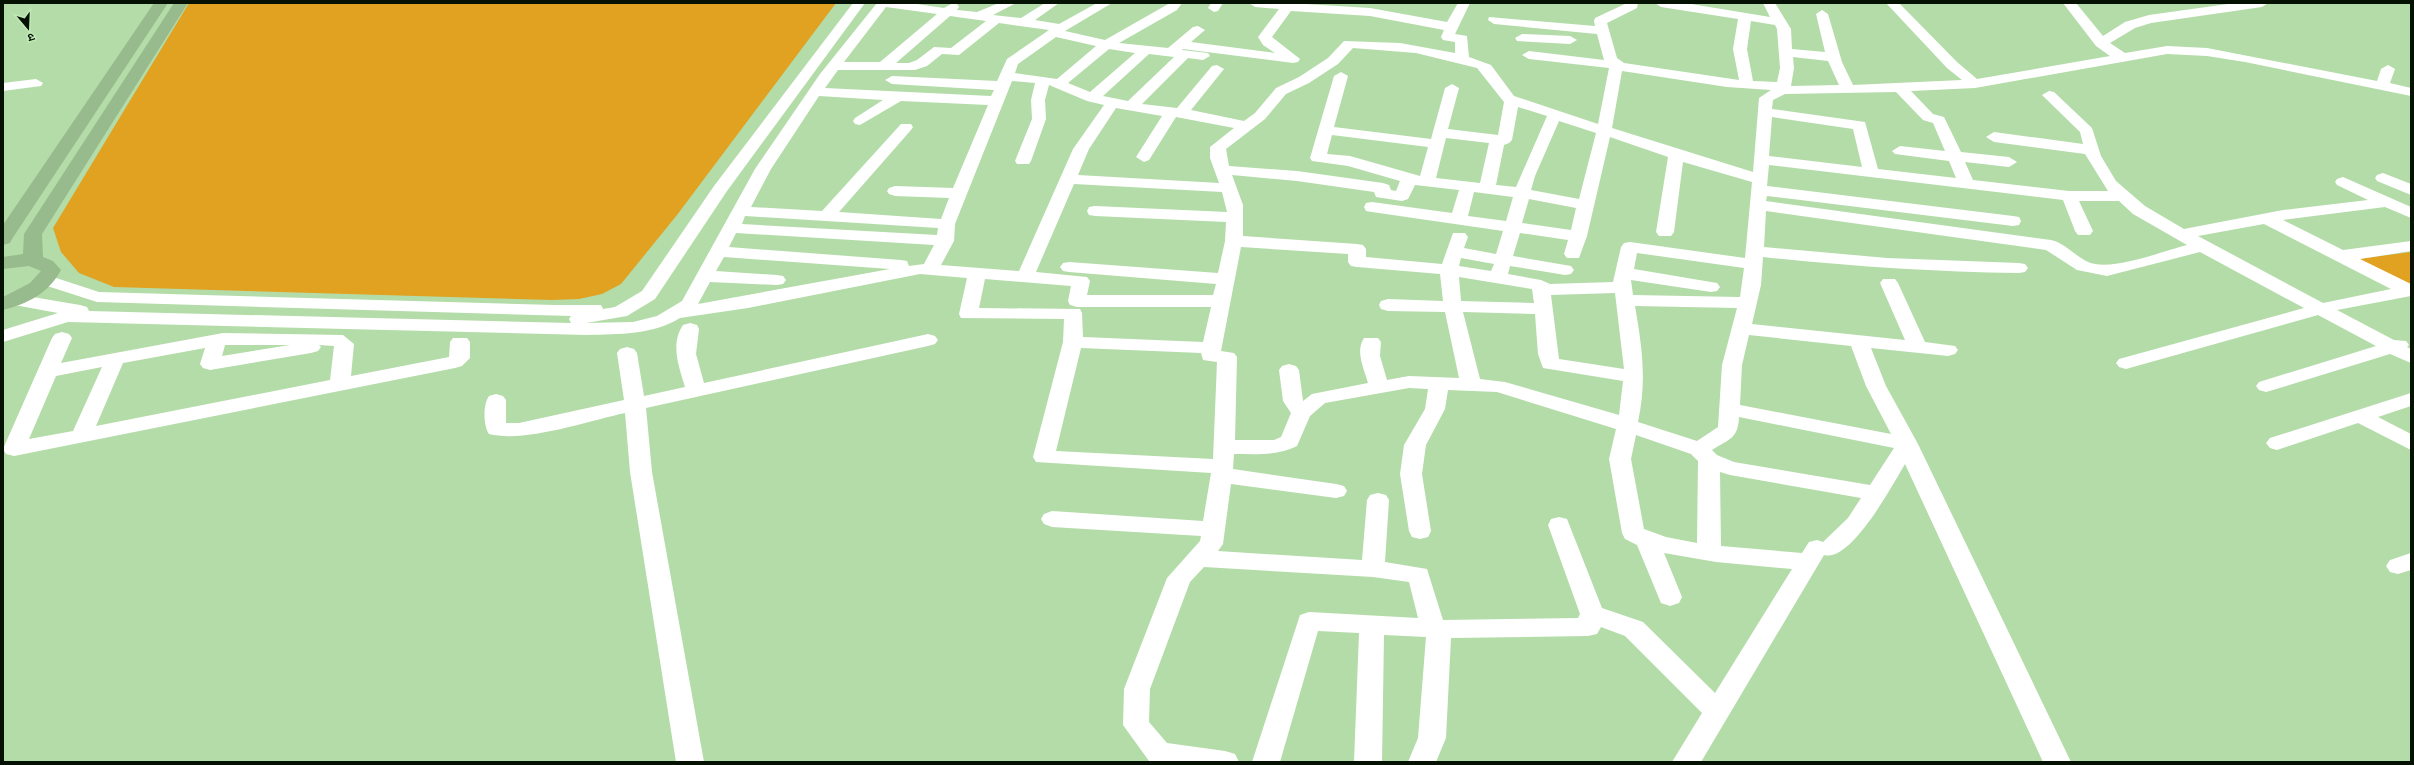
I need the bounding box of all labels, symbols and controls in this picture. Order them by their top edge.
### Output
north arrow [8,8,48,48]
text: उ [25,30,36,44]

